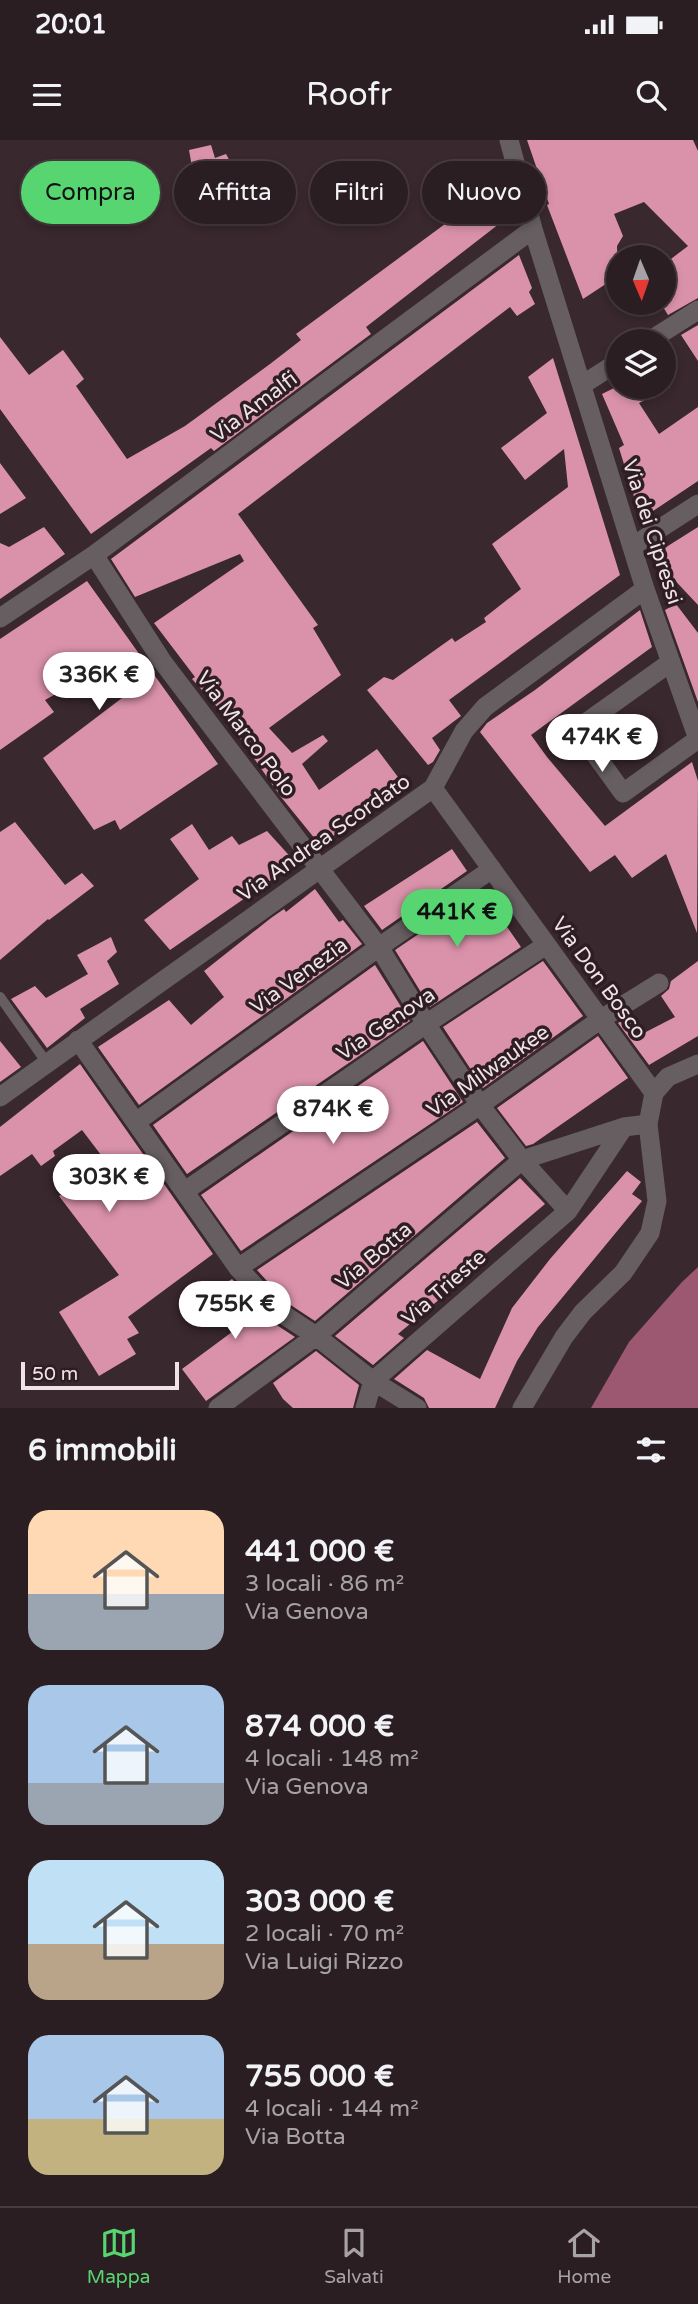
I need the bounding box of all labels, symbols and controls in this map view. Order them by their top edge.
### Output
text: 20:01 [35,9,107,40]
icon: menu [28,76,66,114]
text: Roofr [306,76,392,114]
icon: search [632,76,670,114]
chip: Compra [21,161,160,224]
chip: Affitta [174,161,296,224]
chip: Filtri [310,161,408,224]
chip: Nuovo [422,161,546,224]
north arrow [606,245,676,315]
map controls [606,245,676,399]
button: layers [606,329,676,399]
street label: Via Amalfi [206,366,302,448]
street label: Via dei Cipressi [617,456,687,608]
pin: 336K € [42,652,156,712]
text: 336K € [59,661,139,689]
street label: Via Marco Polo [191,666,301,802]
pin: 474K € [545,714,659,774]
text: 474K € [562,723,642,751]
street label: Via Andrea Scordato [233,769,415,907]
pin: 441K € [400,890,514,949]
text: 441K € [417,898,497,926]
street label: Via Don Bosco [546,912,652,1044]
street label: Via Venezia [245,932,353,1020]
street label: Via Genova [332,982,440,1066]
street label: Via Milwaukee [422,1020,554,1122]
pin: 874K € [276,1086,390,1146]
text: 874K € [293,1095,373,1123]
pin: 303K € [52,1154,166,1214]
text: 303K € [69,1163,149,1191]
street label: Via Botta [331,1217,417,1295]
street label: Via Trieste [397,1245,491,1331]
pin: 755K € [178,1282,292,1341]
text: 755K € [195,1290,275,1318]
scale bar [21,1359,178,1391]
text: 50 m [32,1363,78,1385]
icon: filters [632,1431,670,1469]
text: 6 immobili [28,1432,177,1469]
text: 441 000 € [245,1533,394,1570]
icon: home [84,1538,168,1622]
text: 3 locali · 86 m² [245,1570,404,1598]
text: Via Genova [245,1598,369,1626]
text: 874 000 € [245,1708,394,1745]
icon: home [84,1713,168,1797]
text: 4 locali · 148 m² [245,1745,419,1773]
text: Via Genova [245,1773,369,1801]
text: 303 000 € [245,1883,394,1920]
icon: home [84,1888,168,1972]
text: 2 locali · 70 m² [245,1920,404,1948]
text: Via Luigi Rizzo [245,1948,404,1976]
text: 755 000 € [245,2058,394,2095]
icon: home [84,2063,168,2147]
text: 4 locali · 144 m² [245,2095,419,2123]
text: Via Botta [245,2123,346,2151]
tab: Mappa [87,2224,151,2288]
tab: Salvati [324,2224,384,2288]
tab: Home [557,2224,611,2288]

